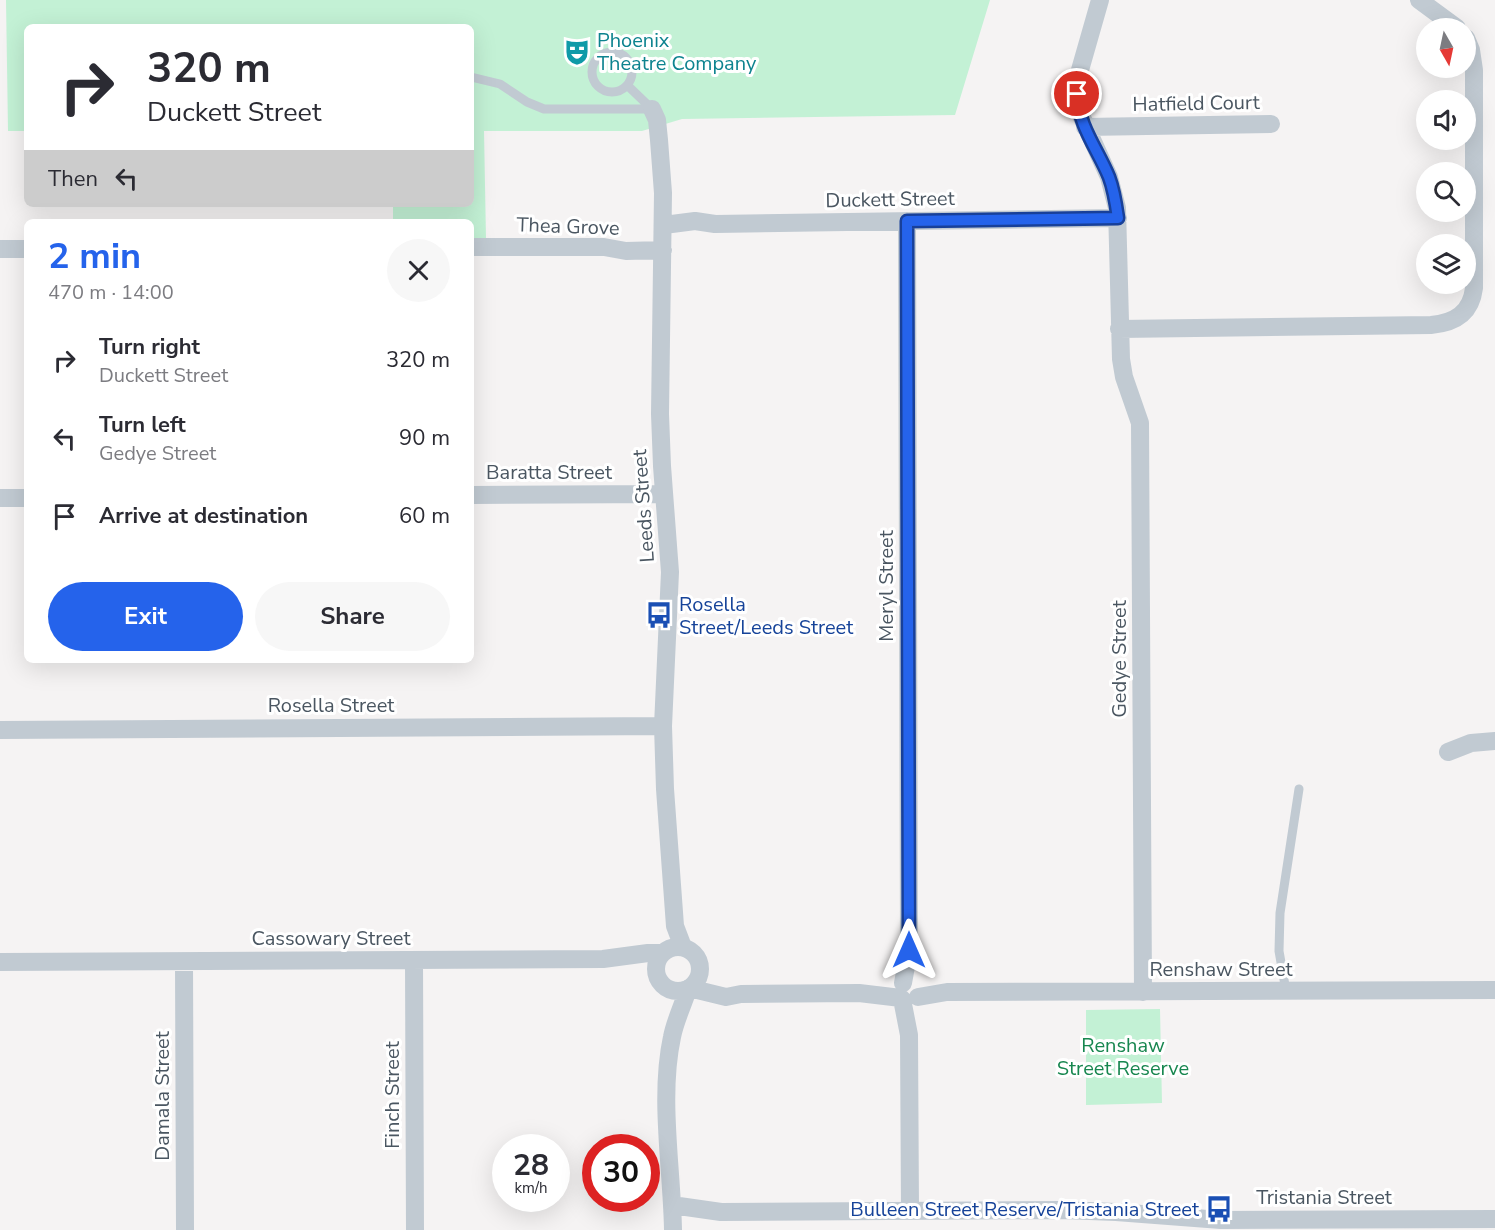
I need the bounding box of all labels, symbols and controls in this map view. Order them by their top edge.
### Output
north arrow [1416,18,1476,78]
map controls [1416,18,1476,294]
place label: Phoenix Theatre Company [597,27,757,77]
theatre icon: Phoenix Theatre Company [562,37,592,67]
text: 320 m [147,40,271,97]
icon: right [48,48,126,126]
pin [1051,68,1102,119]
icon: arrive [1060,77,1093,110]
street label: Hatfield Court [1132,89,1261,118]
button: sound [1416,90,1476,150]
text: Duckett Street [147,94,321,131]
icon: left [110,162,143,195]
button: search [1416,162,1476,222]
text: Then [48,164,98,194]
street label: Duckett Street [825,185,956,214]
street label: Thea Grove [516,211,620,242]
text: 2 min [48,232,141,281]
button: layers [1416,234,1476,294]
button: close [387,239,450,302]
text: 470 m · 14:00 [48,279,174,306]
text: Turn right [99,332,200,362]
icon: right [48,344,81,377]
text: 320 m [386,345,450,375]
text: Duckett Street [99,362,228,389]
text: Turn left [99,410,186,440]
icon: left [48,422,81,455]
text: 90 m [399,423,450,453]
text: Gedye Street [99,440,216,467]
street label: Leeds Street [626,448,661,563]
street label: Baratta Street [486,459,613,486]
icon: arrive [48,500,81,533]
text: Arrive at destination [99,501,308,531]
text: 60 m [399,501,450,531]
street label: Meryl Street [873,529,900,642]
button: Exit [48,582,243,651]
button: Share [255,582,450,651]
place label: Rosella Street/Leeds Street [679,591,854,641]
street label: Gedye Street [1106,599,1133,718]
bus stop icon: Rosella Street/Leeds Street [644,600,674,630]
street label: Rosella Street [268,692,395,719]
position arrow [877,918,941,982]
street label: Cassowary Street [252,925,411,952]
street label: Renshaw Street [1149,956,1294,983]
street label: Damala Street [149,1030,176,1161]
park label: Renshaw Street Reserve [1057,1032,1189,1082]
street label: Finch Street [379,1040,406,1149]
speed limit sign: 30 [582,1134,660,1212]
text: 28 [513,1145,549,1186]
text: km/h [514,1178,548,1198]
street label: Tristania Street [1256,1184,1393,1211]
bus stop icon: Bulleen Street Reserve/Tristania Street [1204,1194,1234,1224]
place label: Bulleen Street Reserve/Tristania Street [850,1196,1200,1223]

